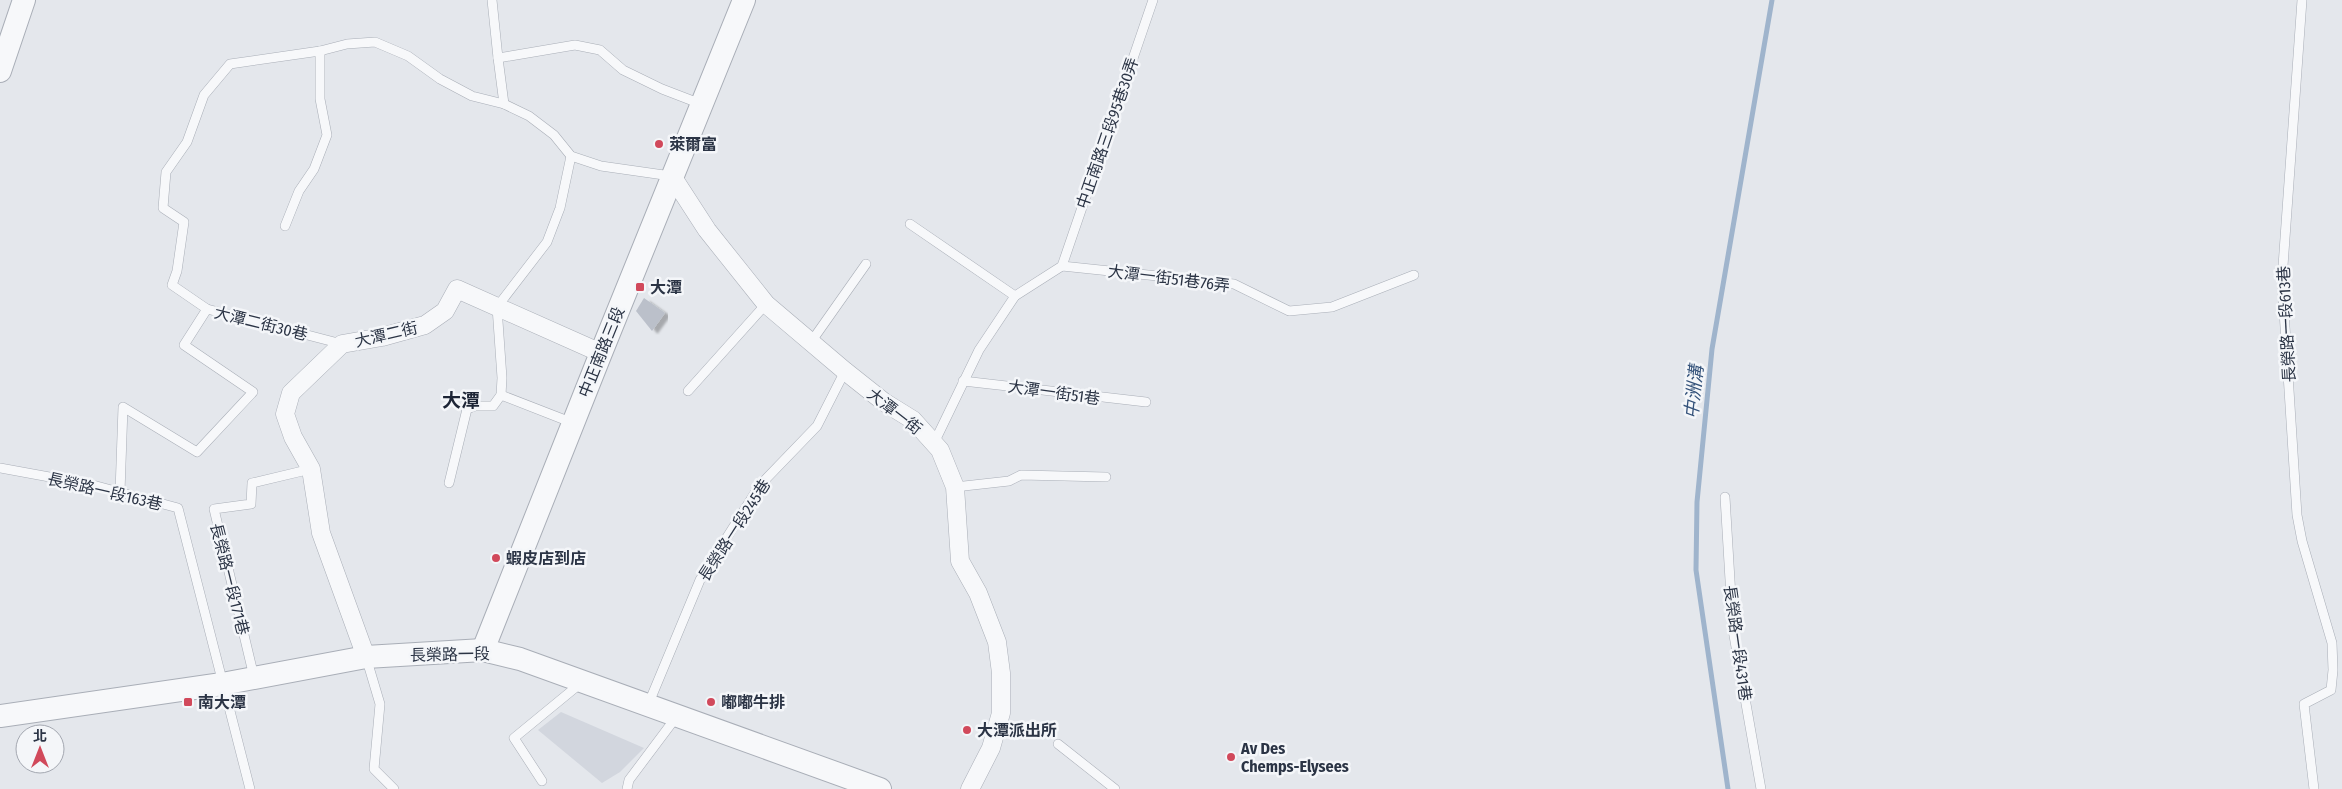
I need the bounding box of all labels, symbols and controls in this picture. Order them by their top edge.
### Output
street label: 中正南路三段95巷30弄 [1073,55,1142,211]
place label: 萊爾富 [669,135,717,154]
marker: 萊爾富 [653,138,665,150]
street label: 大潭一街51巷76弄 [1107,262,1231,295]
street label: 長榮路一段613巷 [2274,265,2299,383]
place label: 大潭 [650,278,682,297]
marker: 大潭 [634,281,646,293]
street label: 大潭二街30巷 [212,303,310,344]
street label: 中正南路三段 [575,304,628,400]
street label: 大潭二街 [353,318,419,351]
water label: 中洲溝 [1680,361,1708,420]
street label: 大潭一街51巷 [1007,377,1101,408]
street label: 大潭一街 [864,384,926,439]
district label: 大潭 [442,389,480,412]
street label: 長榮路一段163巷 [46,469,164,514]
street label: 長榮路一段245巷 [694,476,774,585]
street label: 長榮路一段171巷 [206,521,253,637]
place label: 蝦皮店到店 [506,549,586,568]
marker: 蝦皮店到店 [490,552,502,564]
street label: 長榮路一段431巷 [1720,584,1755,702]
street label: 長榮路一段 [410,644,490,665]
place label: 南大潭 [198,693,246,712]
place label: 嘟嘟牛排 [721,693,785,712]
marker: 南大潭 [182,696,194,708]
marker: 嘟嘟牛排 [705,696,717,708]
place label: 大潭派出所 [977,721,1057,740]
north arrow [15,724,65,774]
marker: 大潭派出所 [961,724,973,736]
text: 北 [33,728,47,745]
place label: Av Des Chemps-Elysees [1240,739,1349,776]
marker: Av Des Chemps-Elysees [1225,751,1237,763]

